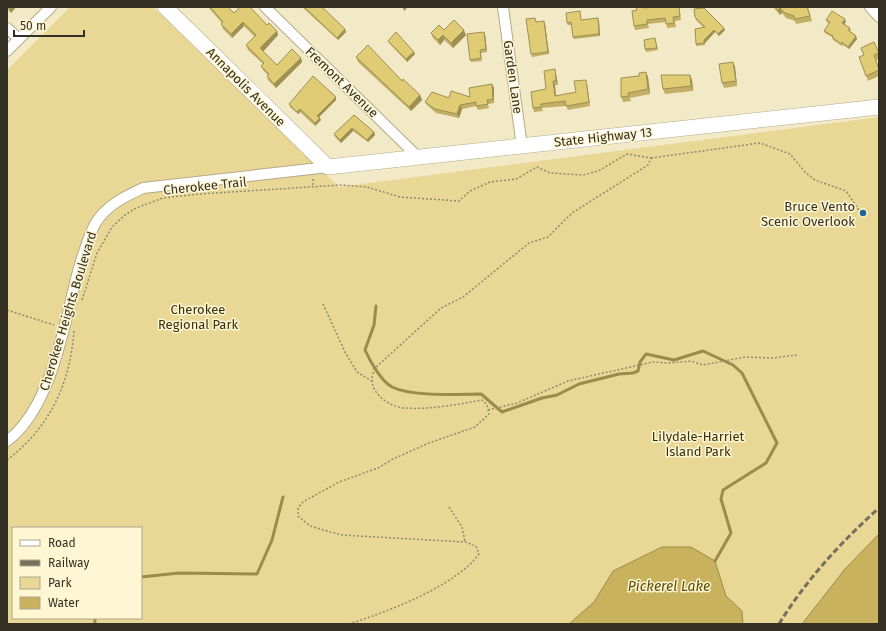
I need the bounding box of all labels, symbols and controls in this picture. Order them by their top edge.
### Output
scale bar [14,12,84,38]
text: 50 m [20,19,46,33]
street label: Garden Lane [500,39,526,115]
street label: Annapolis Avenue [203,44,289,130]
street label: Fremont Avenue [303,44,381,120]
street label: State Highway 13 [553,124,653,150]
street label: Cherokee Trail [163,174,248,198]
place label: Bruce Vento Scenic Overlook [761,199,855,229]
marker: Bruce Vento Scenic Overlook [858,208,868,218]
street label: Cherokee Heights Boulevard [37,229,99,393]
park label: Cherokee Regional Park [158,302,238,332]
park label: Lilydale-Harriet Island Park [652,429,744,459]
legend [12,527,142,619]
text: Road [48,536,76,550]
text: Railway [48,556,89,570]
text: Park [48,576,72,590]
water label: Pickerel Lake [628,578,710,595]
text: Water [48,596,80,610]

